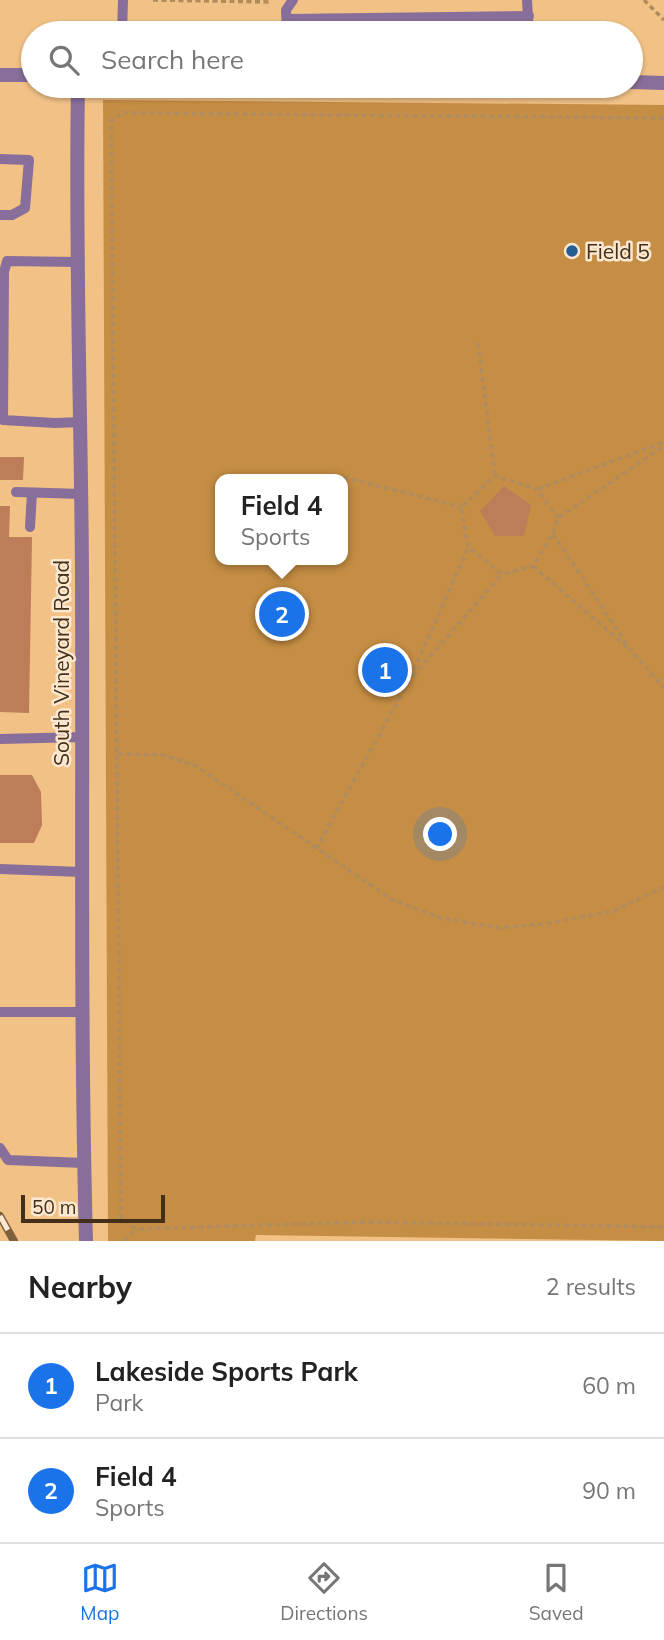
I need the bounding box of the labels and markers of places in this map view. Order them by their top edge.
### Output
place label: Field 5 [586,238,650,264]
marker: Field 5 [564,243,580,259]
pin: 2 [259,588,305,640]
pin: 1 [362,644,408,696]

